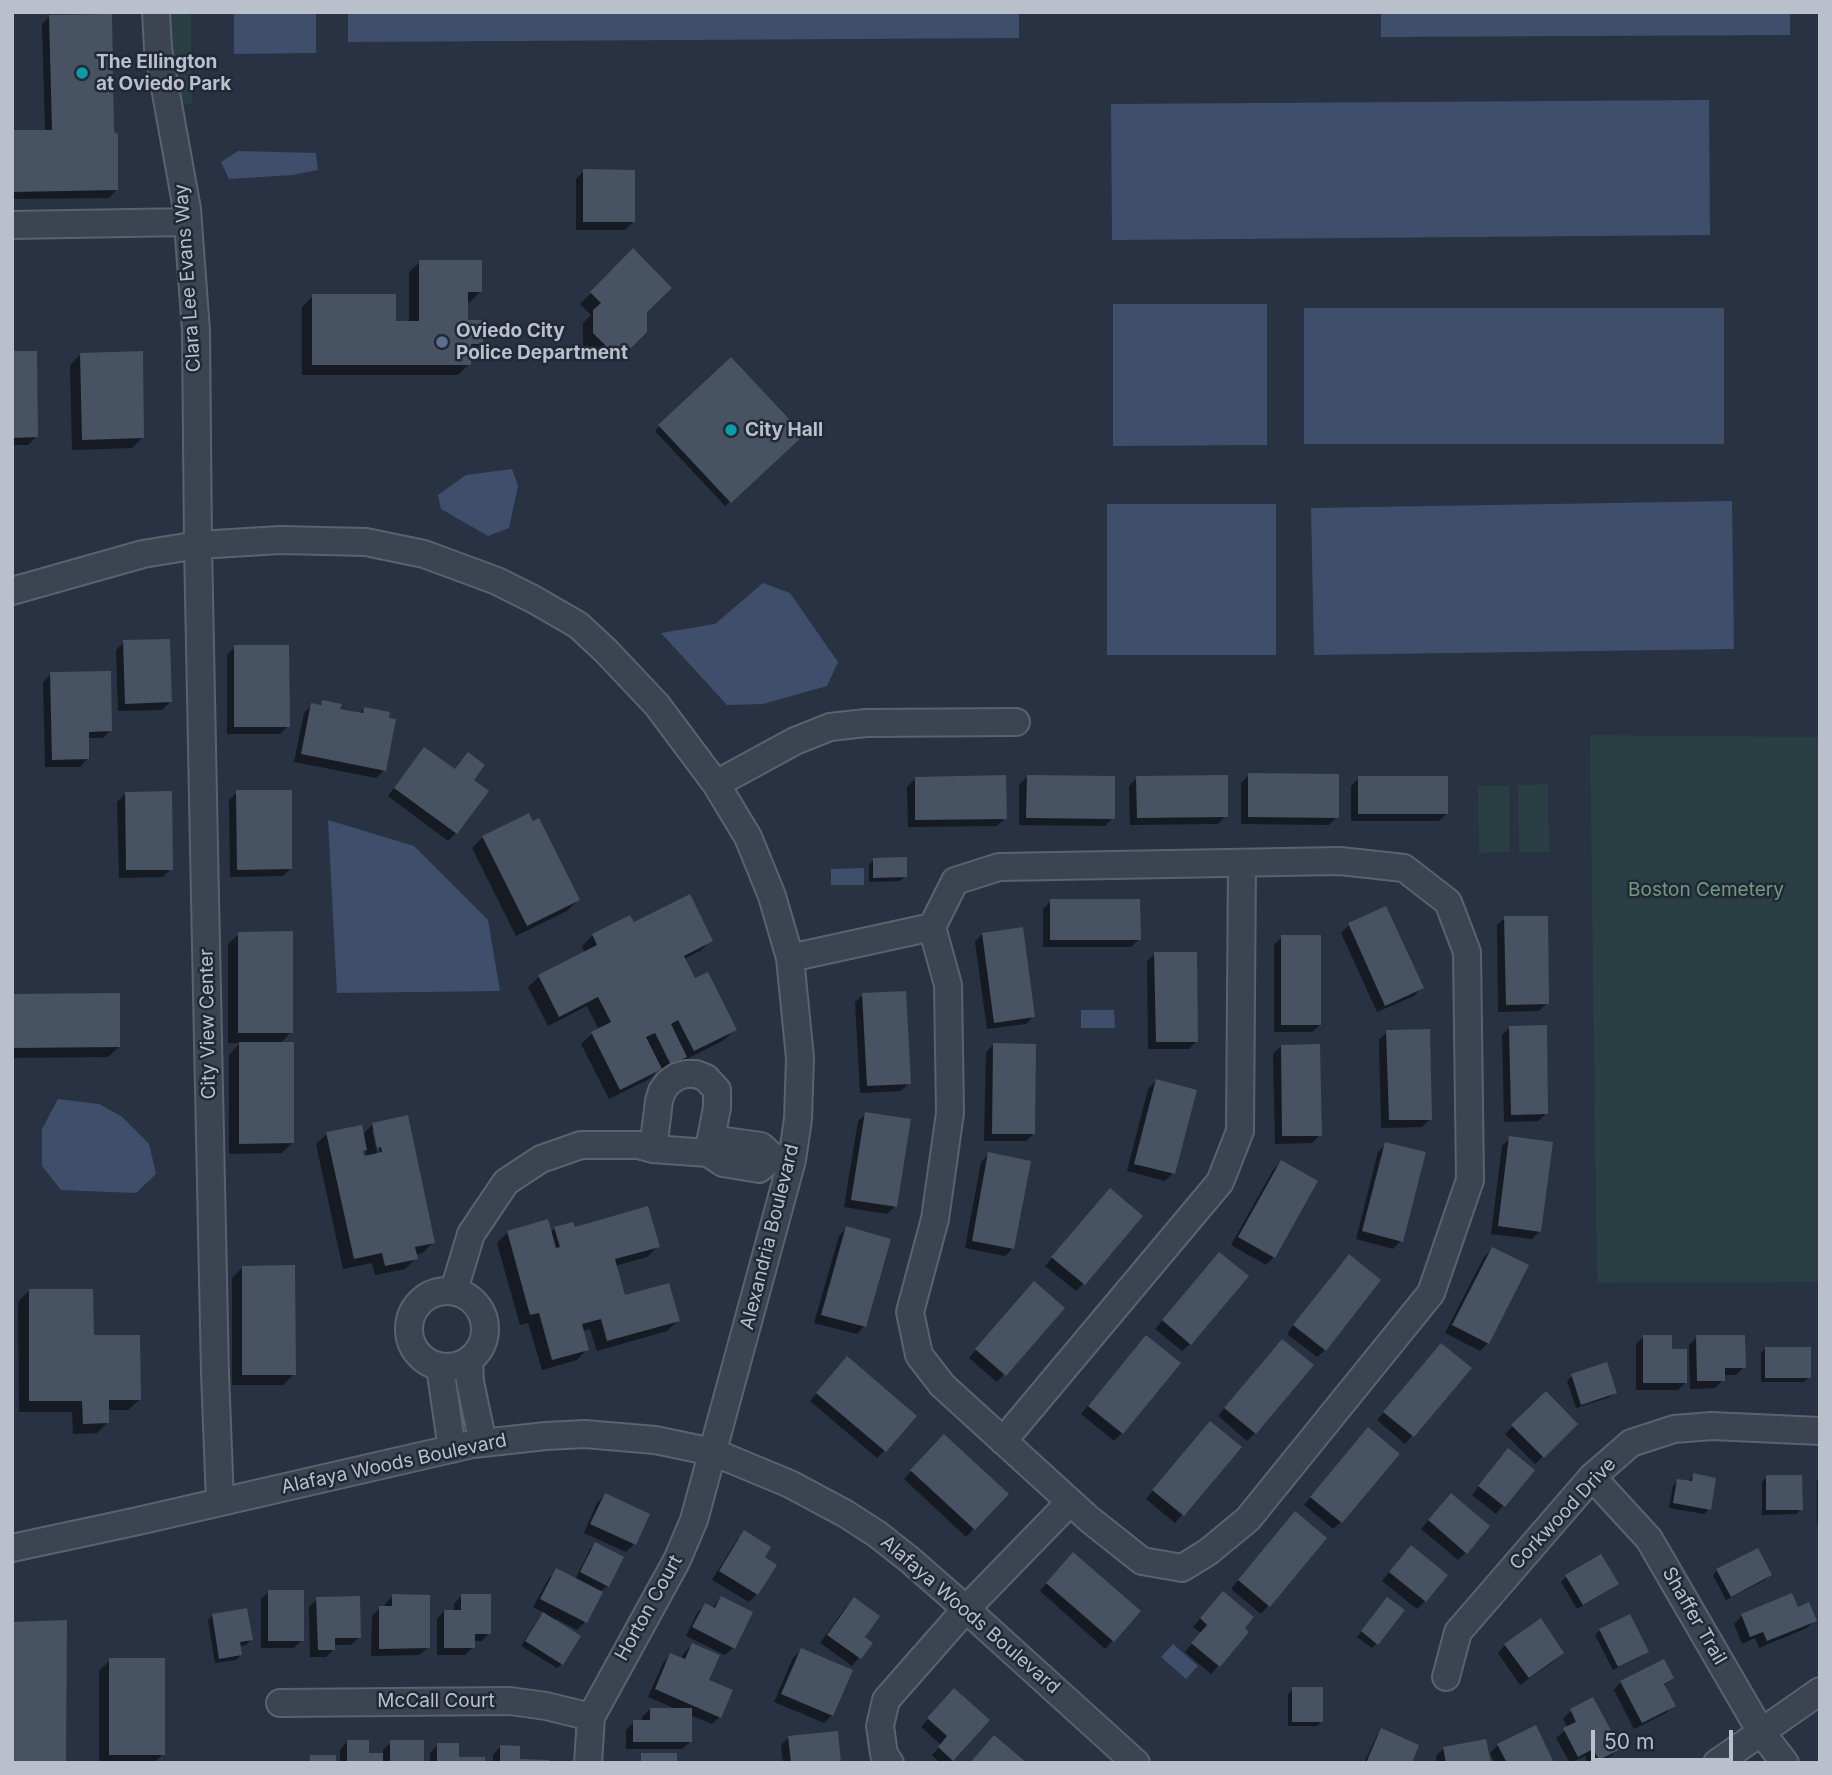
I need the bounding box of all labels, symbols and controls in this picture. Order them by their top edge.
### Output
place label: The Ellington at Oviedo Park [96,51,231,95]
marker: The Ellington at Oviedo Park [74,65,90,81]
street label: Clara Lee Evans Way [170,183,206,373]
place label: Oviedo City Police Department [456,320,628,364]
marker: Oviedo City Police Department [434,334,450,350]
place label: City Hall [745,419,823,441]
marker: City Hall [723,422,739,438]
park label: Boston Cemetery [1628,879,1784,901]
street label: City View Center [195,948,221,1100]
street label: Alexandria Boulevard [736,1142,804,1332]
street label: Alafaya Woods Boulevard [279,1429,509,1499]
street label: Corkwood Drive [1505,1453,1621,1575]
street label: Alafaya Woods Boulevard [876,1531,1064,1699]
street label: Horton Court [611,1551,687,1665]
street label: Shaffer Trail [1657,1563,1731,1669]
street label: McCall Court [377,1690,495,1712]
scale bar [1594,1716,1736,1760]
text: 50 m [1604,1729,1654,1754]

